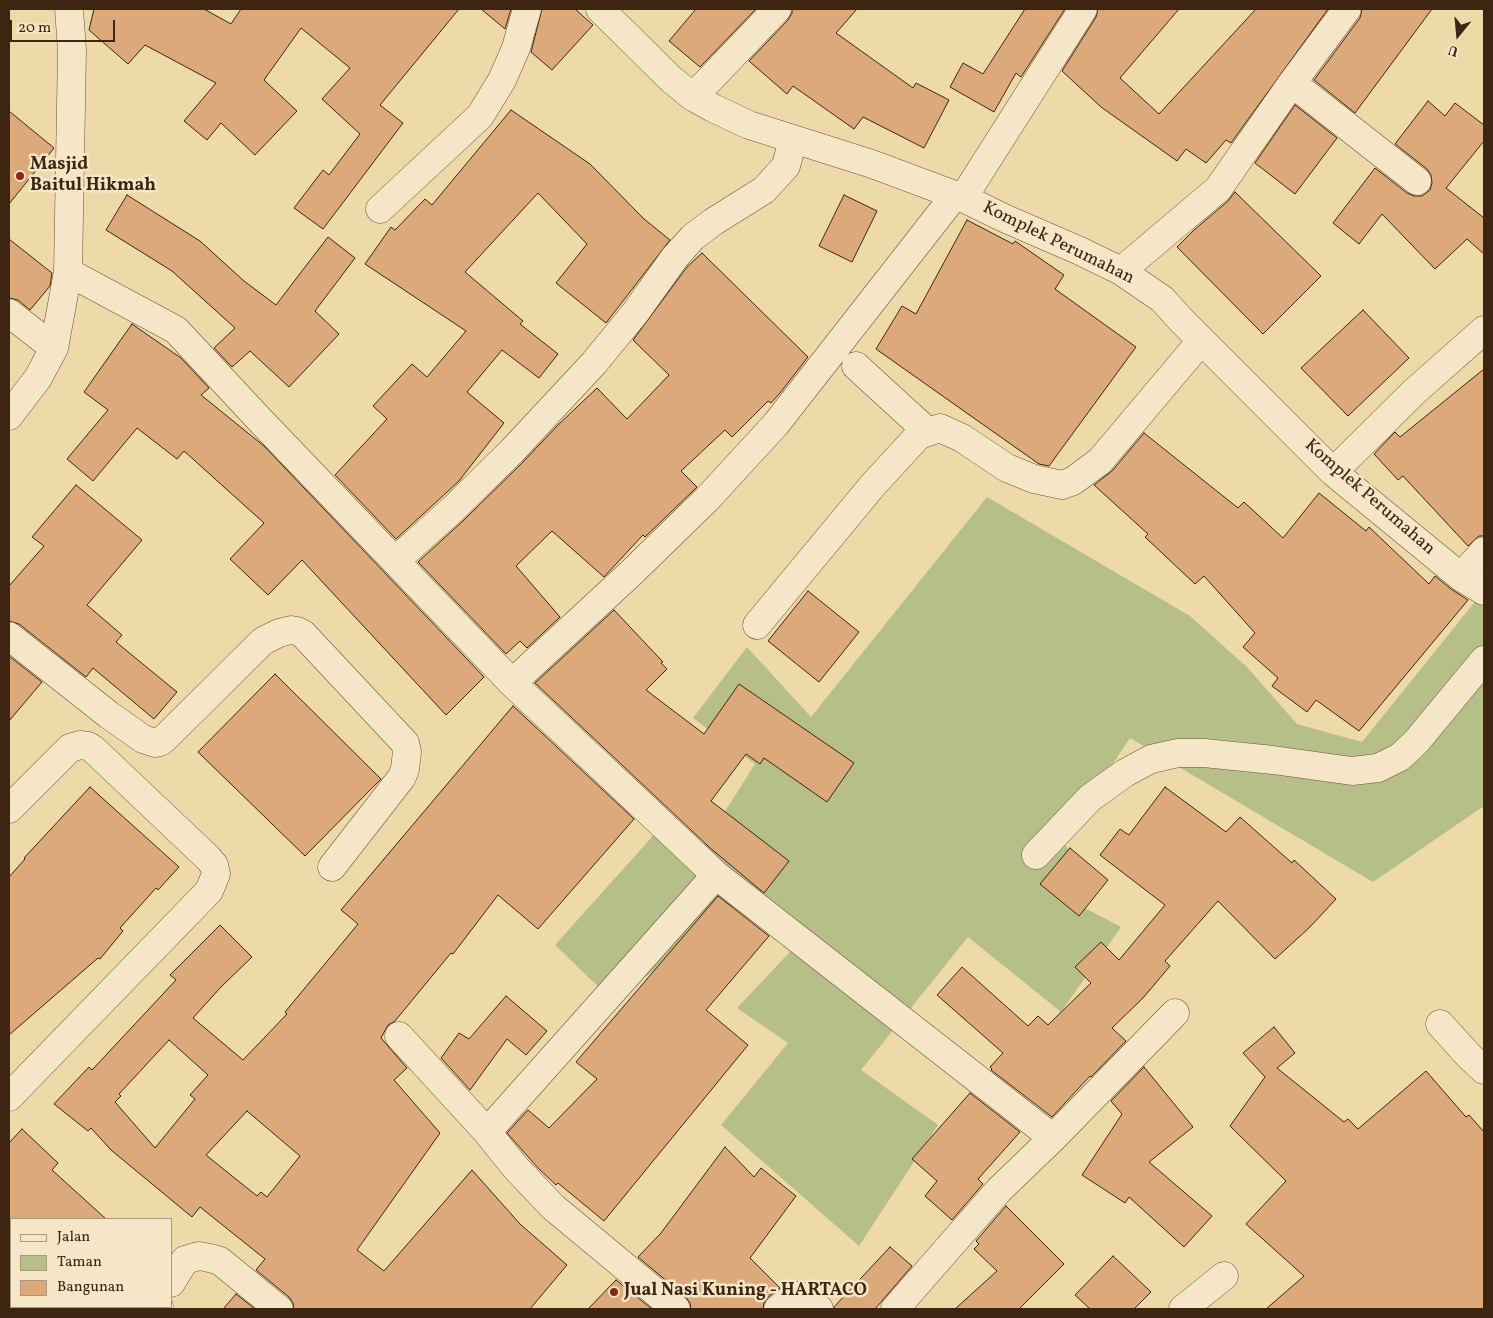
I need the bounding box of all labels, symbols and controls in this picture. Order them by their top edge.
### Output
scale bar [12,10,118,42]
north arrow [1433,10,1483,60]
text: 20 m [18,18,51,39]
text: U [1446,39,1461,60]
place label: Masjid Baitul Hikmah [30,155,156,198]
marker: Masjid Baitul Hikmah [14,170,26,182]
street label: Komplek Perumahan [979,198,1137,290]
street label: Komplek Perumahan [1299,435,1439,561]
legend [10,1218,172,1308]
text: Jalan [57,1227,90,1248]
text: Taman [57,1252,102,1273]
text: Bangunan [57,1277,124,1298]
place label: Jual Nasi Kuning - HARTACO [624,1281,867,1303]
marker: Jual Nasi Kuning - HARTACO [608,1286,620,1298]

